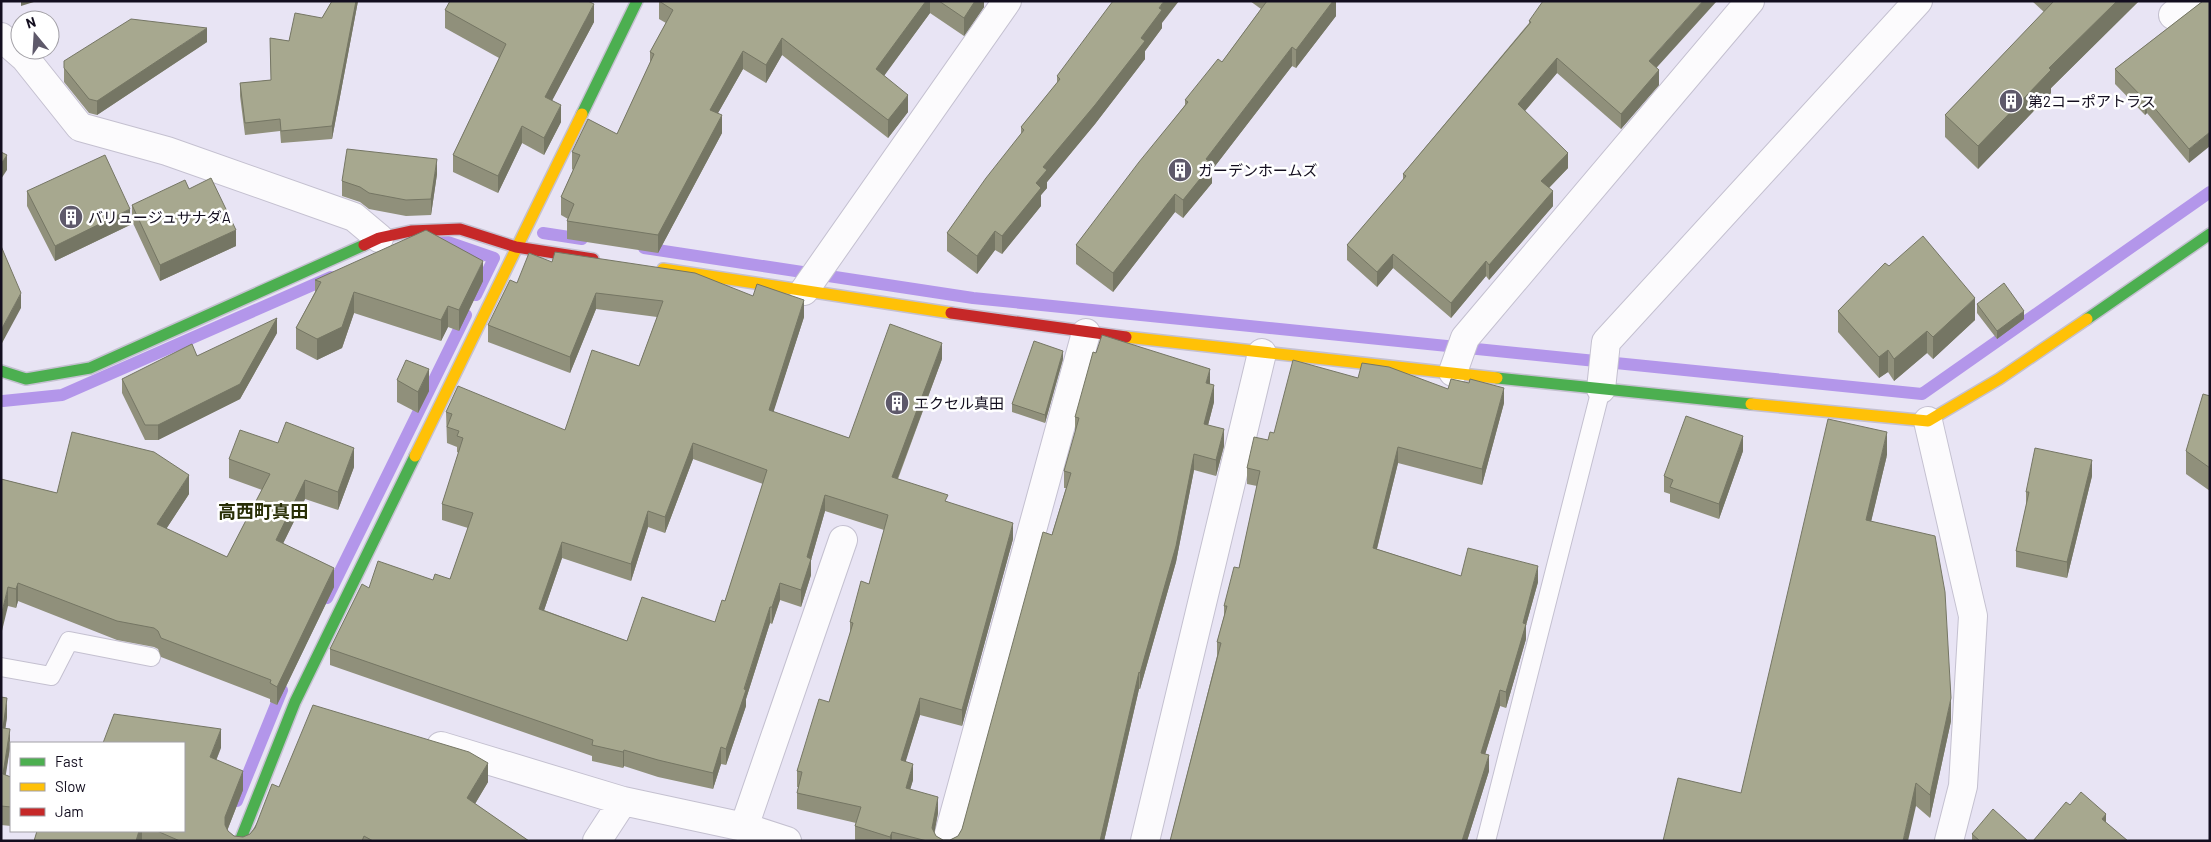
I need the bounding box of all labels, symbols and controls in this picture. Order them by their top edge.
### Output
north arrow [10,10,60,60]
text: N [24,13,38,32]
building icon: 第2コーポアトラス [1998,88,2024,114]
place label: 第2コーポアトラス [2028,92,2156,110]
building icon: ガーデンホームズ [1167,157,1193,183]
place label: ガーデンホームズ [1198,161,1318,179]
building icon: バリュージュサナダA [58,204,84,230]
place label: バリュージュサナダA [88,208,231,226]
building icon: エクセル真田 [884,390,910,416]
place label: エクセル真田 [914,394,1004,412]
district label: 高西町真田 [218,500,308,522]
legend [10,742,185,832]
text: Fast [55,752,83,770]
text: Slow [55,777,86,795]
text: Jam [55,802,84,820]

